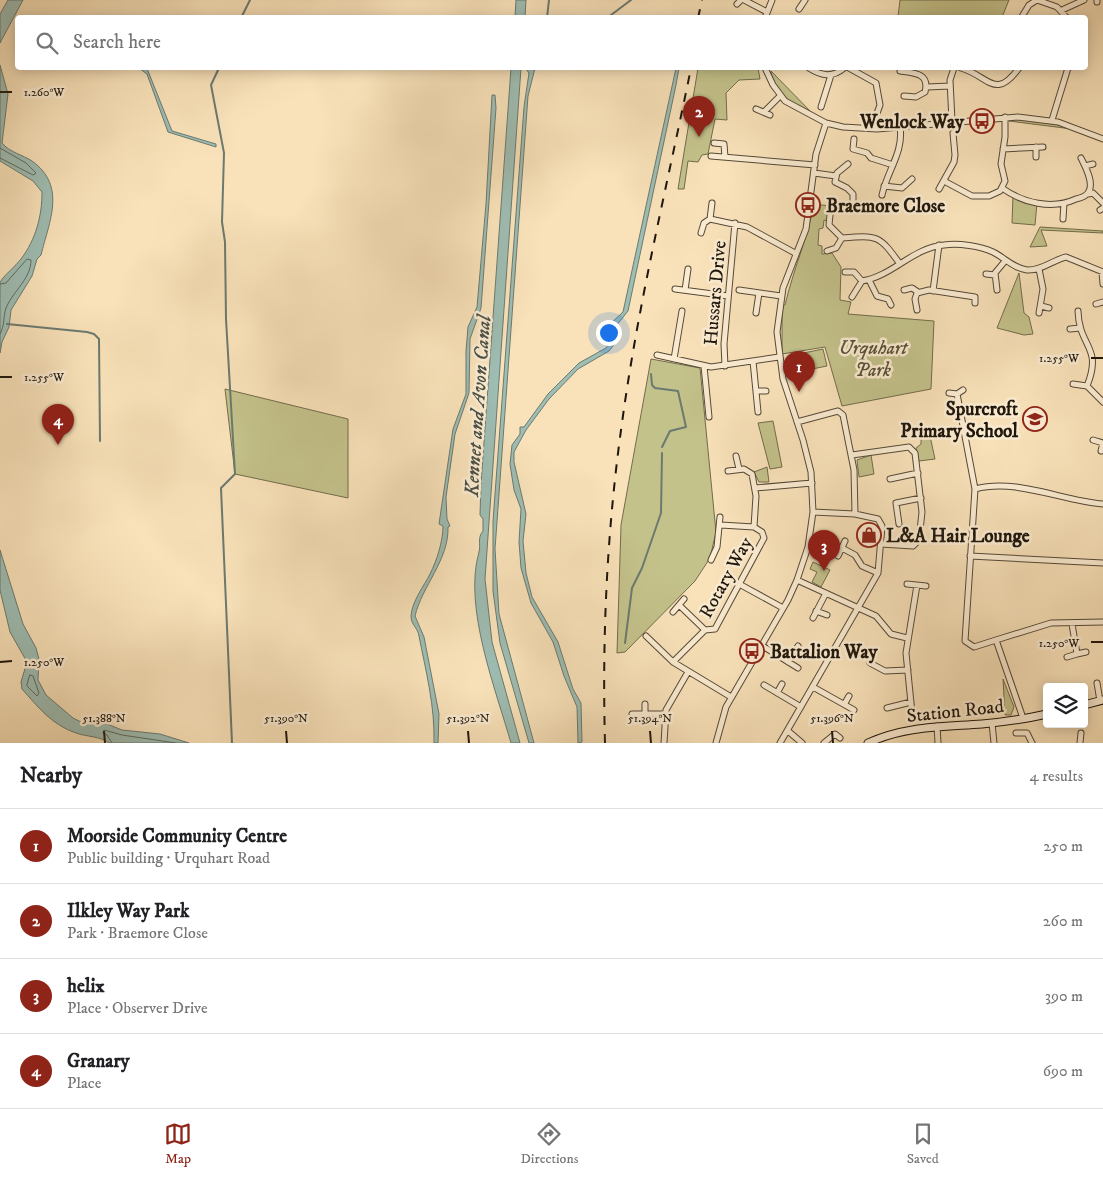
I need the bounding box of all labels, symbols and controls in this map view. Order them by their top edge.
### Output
search box [15,15,1088,70]
icon: search [33,29,61,57]
text: Search here [73,31,161,54]
text: 1.260°W [24,85,65,100]
pin: 2 [683,96,715,137]
bus stop icon: Wenlock Way [969,108,995,134]
place label: Wenlock Way [859,111,965,134]
bus stop icon: Braemore Close [795,192,821,218]
place label: Braemore Close [826,195,945,218]
street label: Hussars Drive [699,240,732,347]
water label: Kennet and Avon Canal [460,313,497,499]
your location [596,320,622,346]
park label: Urquhart Park [839,337,909,382]
pin: 1 [783,351,815,392]
text: 1.255°W [1039,351,1080,366]
text: 1.255°W [24,370,65,385]
place label: Spurcroft Primary School [900,398,1019,443]
pin: 4 [42,404,74,445]
school or university icon: Spurcroft Primary School [1022,406,1048,432]
shop icon: L&A Hair Lounge [856,522,882,548]
place label: L&A Hair Lounge [886,525,1030,548]
pin: 3 [808,530,840,571]
street label: Rotary Way [695,532,759,622]
text: 1.250°W [1039,636,1080,651]
bus stop icon: Battalion Way [739,638,765,664]
place label: Battalion Way [770,641,878,664]
text: 1.250°W [24,655,65,670]
map controls [1043,683,1088,728]
button: layers [1043,683,1088,728]
street label: Station Road [905,695,1005,728]
text: 51.388°N [82,711,126,726]
text: 51.390°N [264,711,308,726]
text: 51.392°N [446,711,490,726]
text: 51.394°N [628,711,672,726]
text: 51.396°N [810,711,854,726]
text: Nearby [20,763,82,789]
text: 4 results [1030,766,1083,786]
text: Moorside Community Centre [67,825,287,848]
text: 1 [33,836,39,856]
text: 250 m [1043,836,1083,856]
text: Public building · Urquhart Road [67,848,270,868]
text: Ilkley Way Park [67,900,189,923]
text: 2 [32,911,40,931]
text: 260 m [1043,911,1083,931]
text: Park · Braemore Close [67,923,208,943]
text: helix [67,975,105,998]
text: 3 [33,986,39,1006]
text: 390 m [1045,986,1083,1006]
text: Place · Observer Drive [67,998,208,1018]
text: Granary [67,1050,130,1073]
text: 4 [31,1061,41,1081]
text: 690 m [1043,1061,1083,1081]
text: Place [67,1073,101,1093]
tab: Map [164,1120,192,1168]
tab: Directions [520,1120,578,1168]
tab: Saved [907,1120,939,1168]

